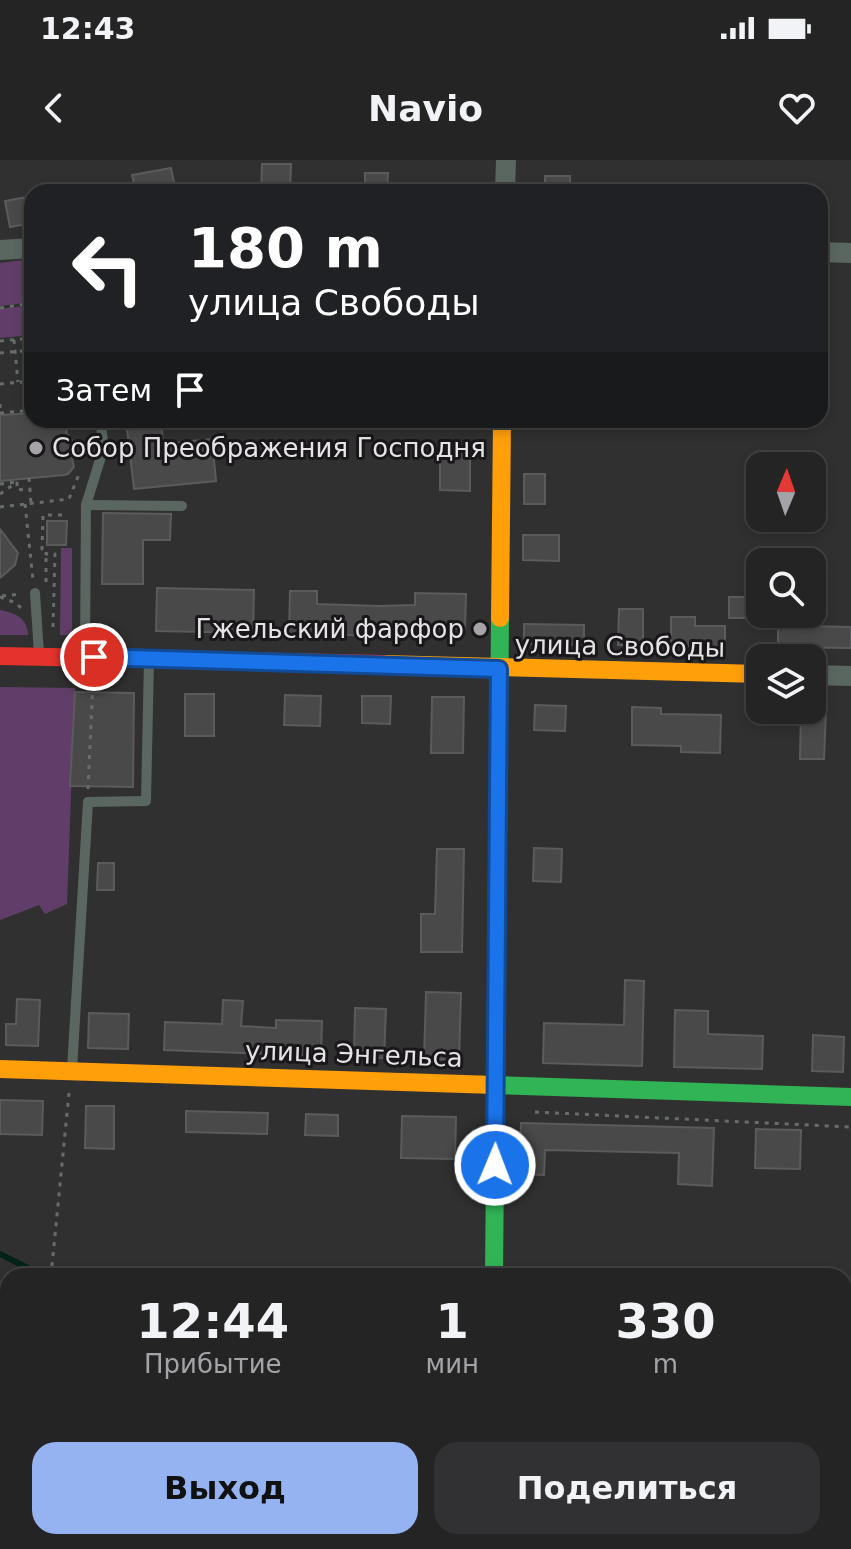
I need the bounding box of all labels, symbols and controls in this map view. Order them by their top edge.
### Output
text: 12:43 [40,11,136,46]
icon: back [32,86,76,130]
icon: heart [775,86,819,130]
text: Navio [368,88,483,129]
text: 180 m [188,215,383,280]
icon: left [56,216,160,320]
text: улица Свободы [188,282,480,323]
icon: arrive [168,368,212,412]
text: Затем [56,373,152,408]
place label: Собор Преображения Господня [52,433,486,463]
marker: Собор Преображения Господня [27,439,45,457]
north arrow [746,452,826,532]
map controls [746,452,826,724]
button: search [746,548,826,628]
place label: Гжельский фарфор [195,614,464,644]
marker: Гжельский фарфор [471,620,489,638]
pin [60,623,128,691]
street label: улица Свободы [514,629,726,663]
icon: arrive [72,635,116,679]
button: layers [746,644,826,724]
street label: улица Энгельса [245,1035,463,1073]
position arrow [453,1123,537,1207]
text: 12:44 [136,1293,289,1349]
text: 1 [436,1293,469,1349]
text: 330 [615,1293,716,1349]
text: Прибытие [144,1349,282,1379]
text: мин [426,1349,479,1379]
text: m [653,1349,678,1379]
button: Выход [32,1442,418,1534]
button: Поделиться [434,1442,820,1534]

